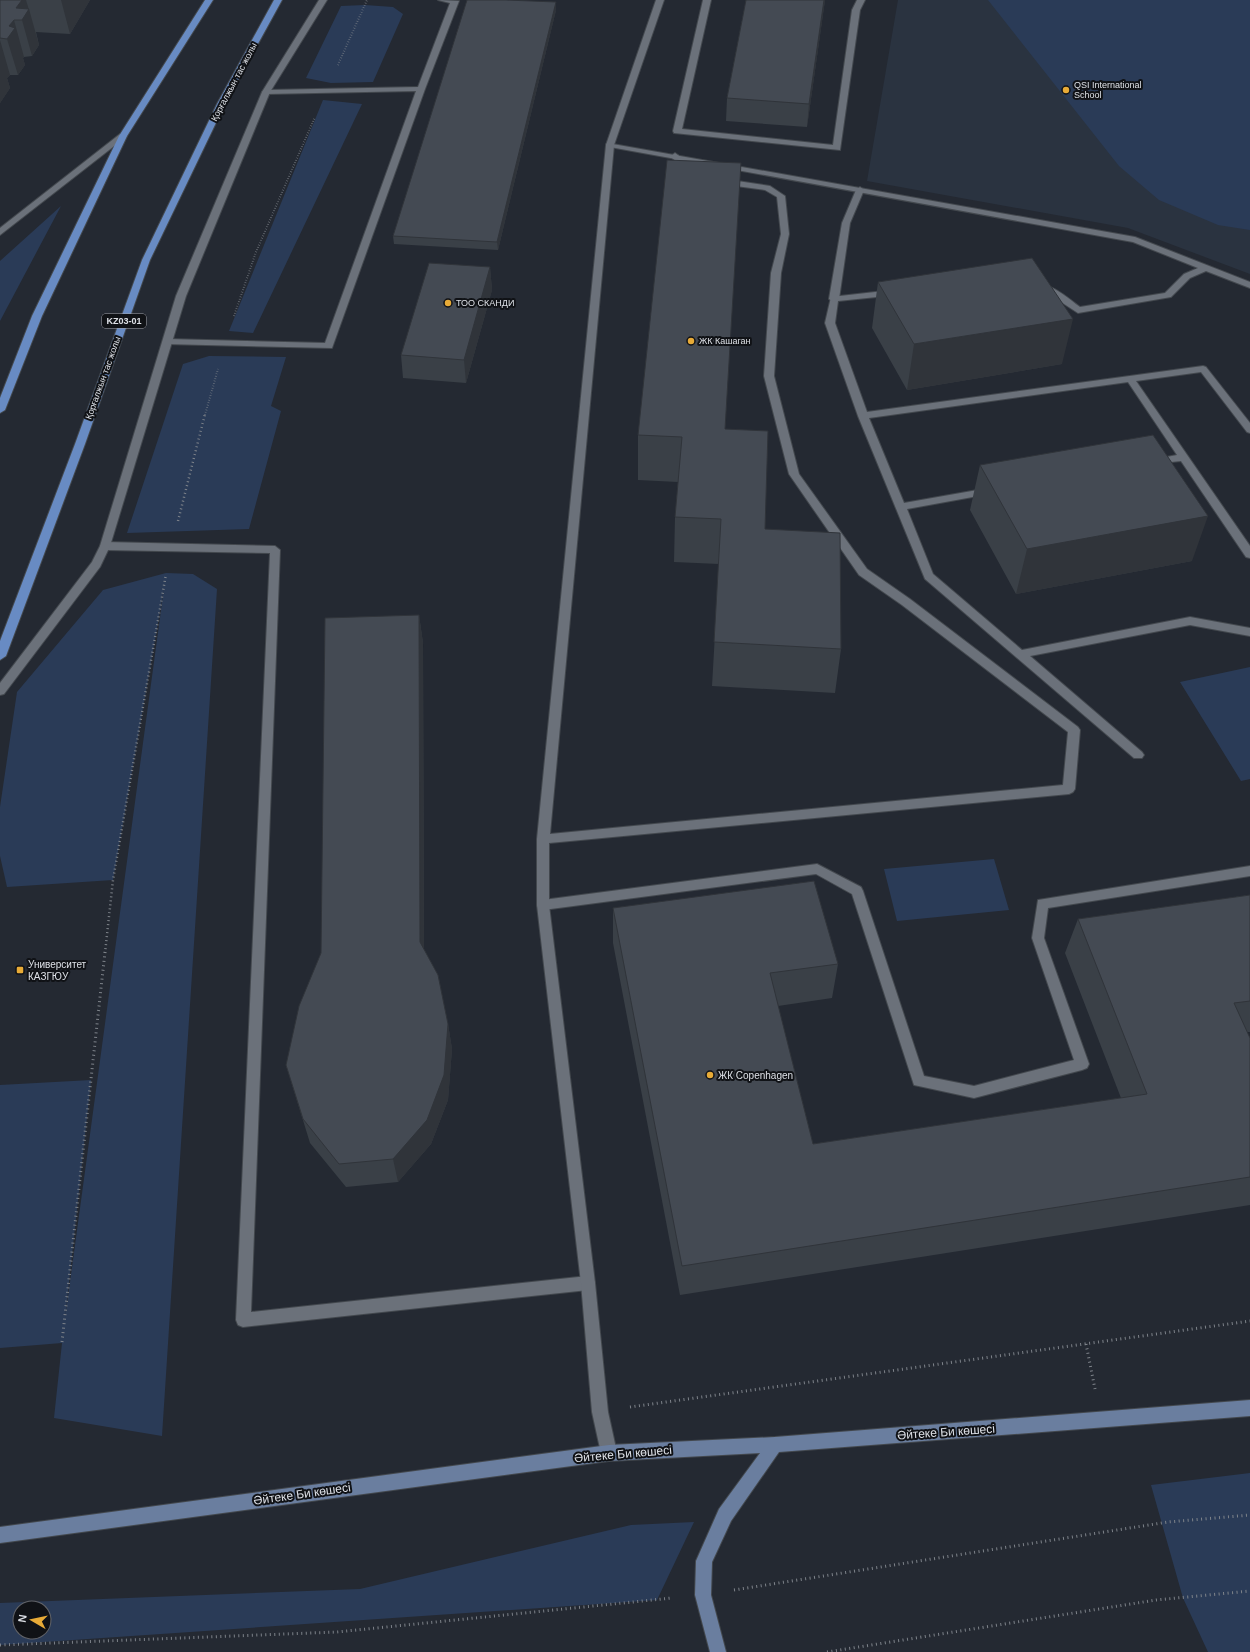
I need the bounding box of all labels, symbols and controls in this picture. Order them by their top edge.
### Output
street label: Қорғалжын тас жолы [209,41,259,123]
place label: QSI International School [1074,80,1142,100]
marker: QSI International School [1061,85,1071,95]
marker: ТОО СКАНДИ [443,298,453,308]
place label: ТОО СКАНДИ [456,298,514,308]
road number: KZ03-01 [102,314,146,328]
street label: Қорғалжын тас жолы [83,335,123,421]
marker: ЖК Кашаган [686,336,696,346]
place label: ЖК Кашаган [699,336,751,346]
place label: Университет КАЗГЮУ [28,959,87,982]
marker: Университет КАЗГЮУ [15,965,25,975]
marker: ЖК Copenhagen [705,1070,715,1080]
place label: ЖК Copenhagen [718,1070,793,1081]
street label: Әйтеке Би көшесі [897,1422,995,1442]
street label: Әйтеке Би көшесі [574,1443,672,1465]
street label: Әйтеке Би көшесі [253,1480,351,1508]
north arrow [12,1600,52,1640]
text: N [16,1614,29,1623]

